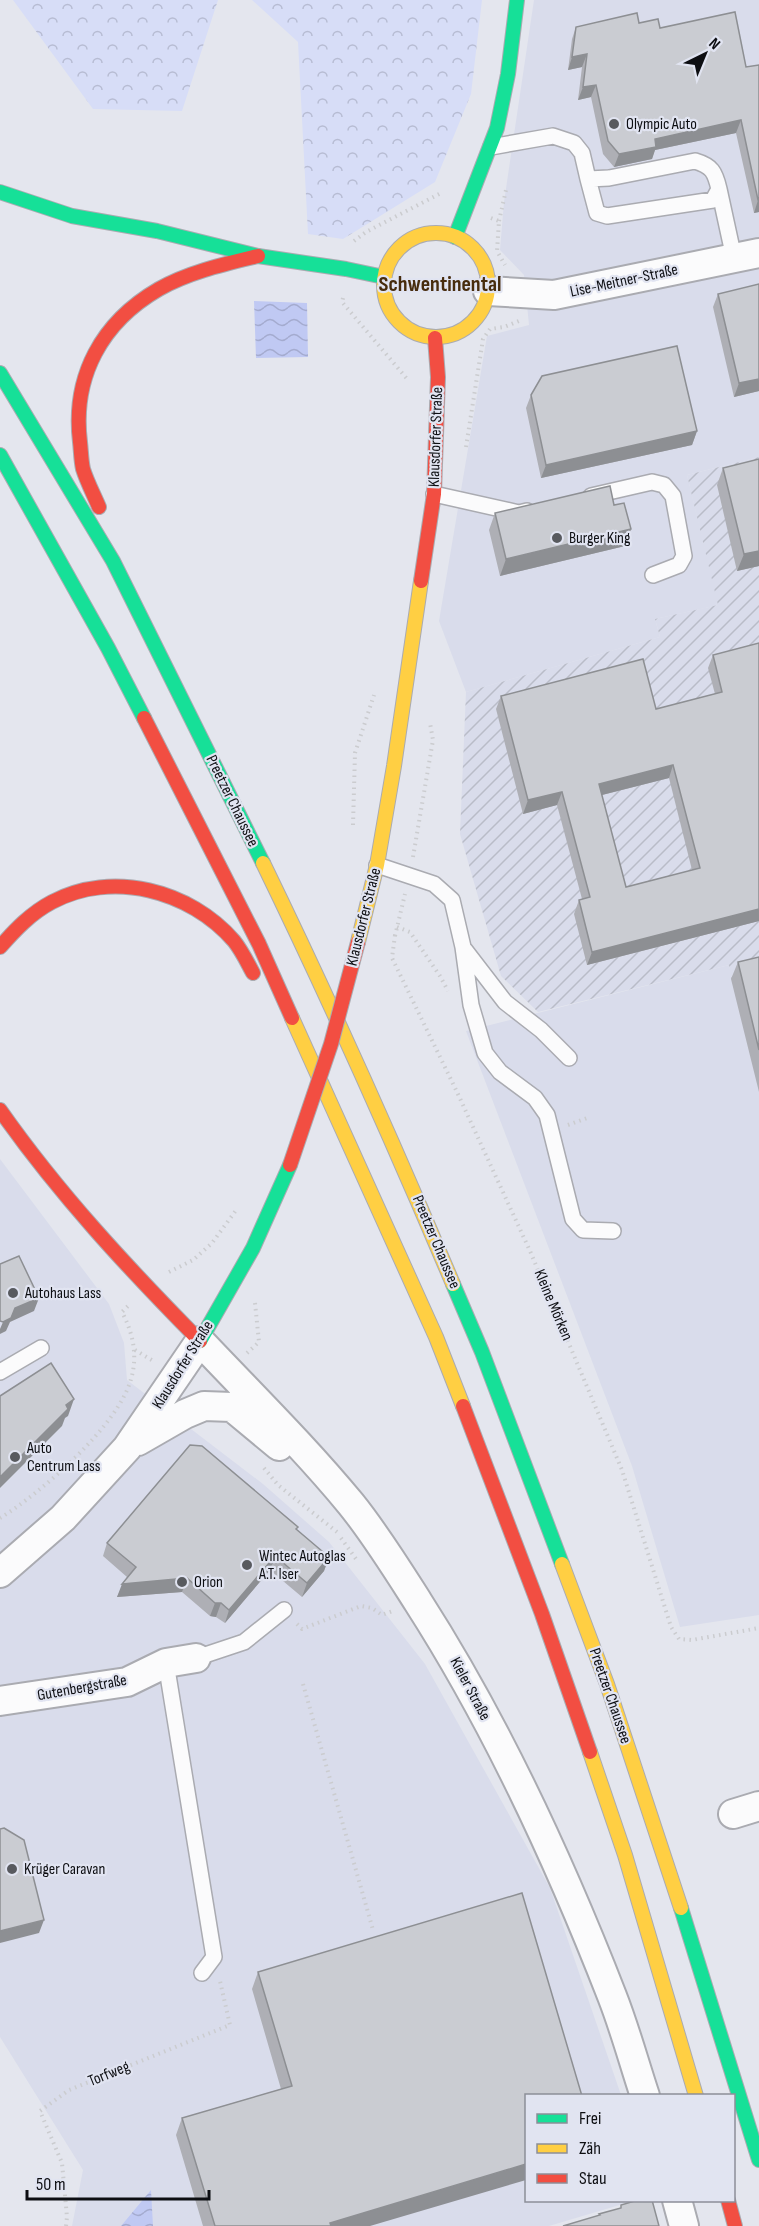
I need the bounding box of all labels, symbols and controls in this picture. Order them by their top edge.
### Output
north arrow [675,24,735,84]
text: N [705,34,724,54]
place label: Olympic Auto [626,115,697,134]
marker: Olympic Auto [607,117,621,131]
street label: Lise-Meitner-Straße [568,260,680,302]
district label: Schwentinental [379,271,501,298]
street label: Klausdorfer Straße [425,387,447,487]
place label: Burger King [569,529,630,548]
marker: Burger King [550,531,564,545]
street label: Preetzer Chaussee [202,752,262,850]
street label: Klausdorfer Straße [343,866,385,968]
street label: Preetzer Chaussee [408,1192,464,1292]
street label: Kleine Mörken [530,1267,576,1343]
place label: Autohaus Lass [24,1284,102,1303]
marker: Autohaus Lass [6,1286,20,1300]
street label: Klausdorfer Straße [148,1317,218,1413]
place label: Auto Centrum Lass [26,1439,101,1476]
marker: Auto Centrum Lass [8,1450,22,1464]
place label: Wintec Autoglas A.T. Iser [258,1547,346,1584]
marker: Wintec Autoglas A.T. Iser [240,1558,254,1572]
place label: Orion [194,1573,223,1592]
marker: Orion [175,1575,189,1589]
street label: Preetzer Chaussee [585,1646,635,1746]
street label: Kieler Straße [446,1654,494,1724]
street label: Gutenbergstraße [36,1671,128,1705]
place label: Krüger Caravan [24,1860,105,1879]
marker: Krüger Caravan [5,1862,19,1876]
street label: Torfweg [85,2057,133,2091]
legend [525,2094,735,2202]
text: Frei [579,2108,601,2129]
text: Zäh [579,2138,601,2159]
scale bar [27,2163,208,2201]
text: Stau [579,2168,607,2189]
text: 50 m [36,2174,66,2195]

